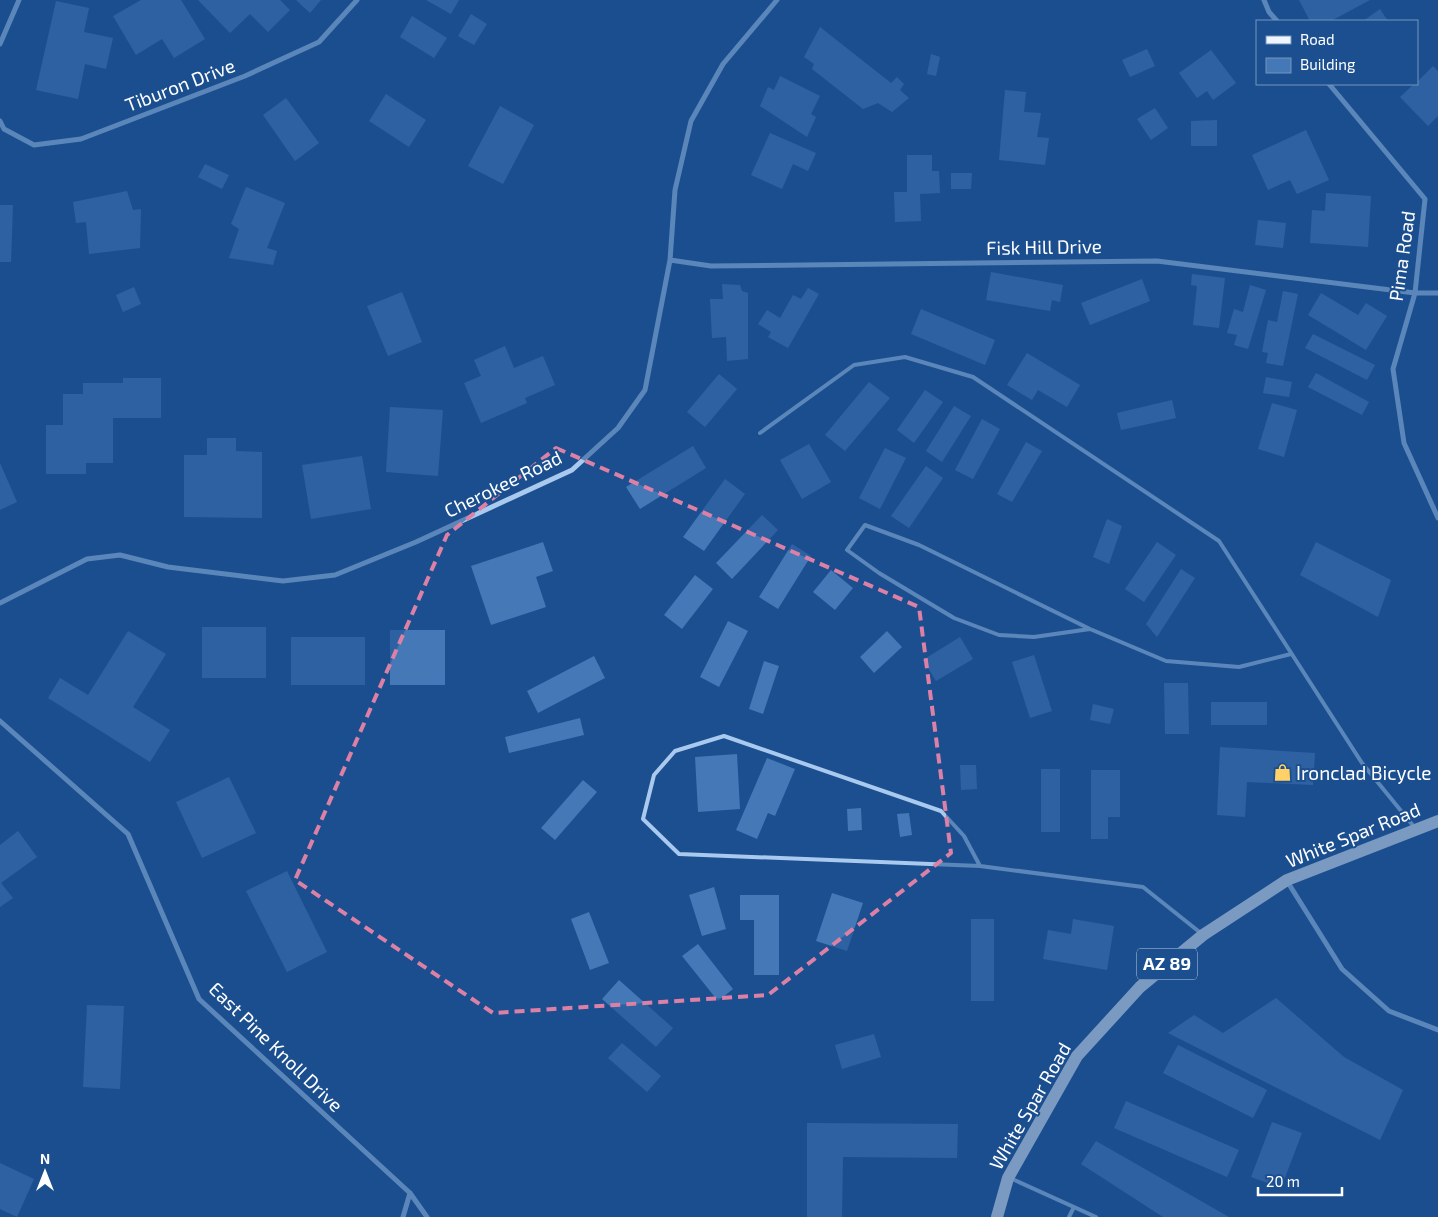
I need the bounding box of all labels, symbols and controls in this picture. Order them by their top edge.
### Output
legend [1256,20,1418,85]
text: Road [1300,30,1335,48]
street label: Tiburon Drive [122,53,238,116]
text: Building [1300,55,1356,73]
street label: Pima Road [1384,209,1419,303]
street label: Fisk Hill Drive [986,234,1102,259]
street label: Cherokee Road [440,445,565,522]
place label: Ironclad Bicycle [1296,761,1432,784]
shop icon: Ironclad Bicycle [1272,763,1292,783]
street label: White Spar Road [1282,797,1423,872]
road number: AZ 89 [1137,949,1197,980]
street label: East Pine Knoll Drive [205,977,348,1116]
street label: White Spar Road [984,1038,1075,1173]
north arrow [20,1147,70,1197]
text: N [40,1150,50,1167]
scale bar [1258,1164,1342,1196]
text: 20 m [1266,1172,1300,1190]

